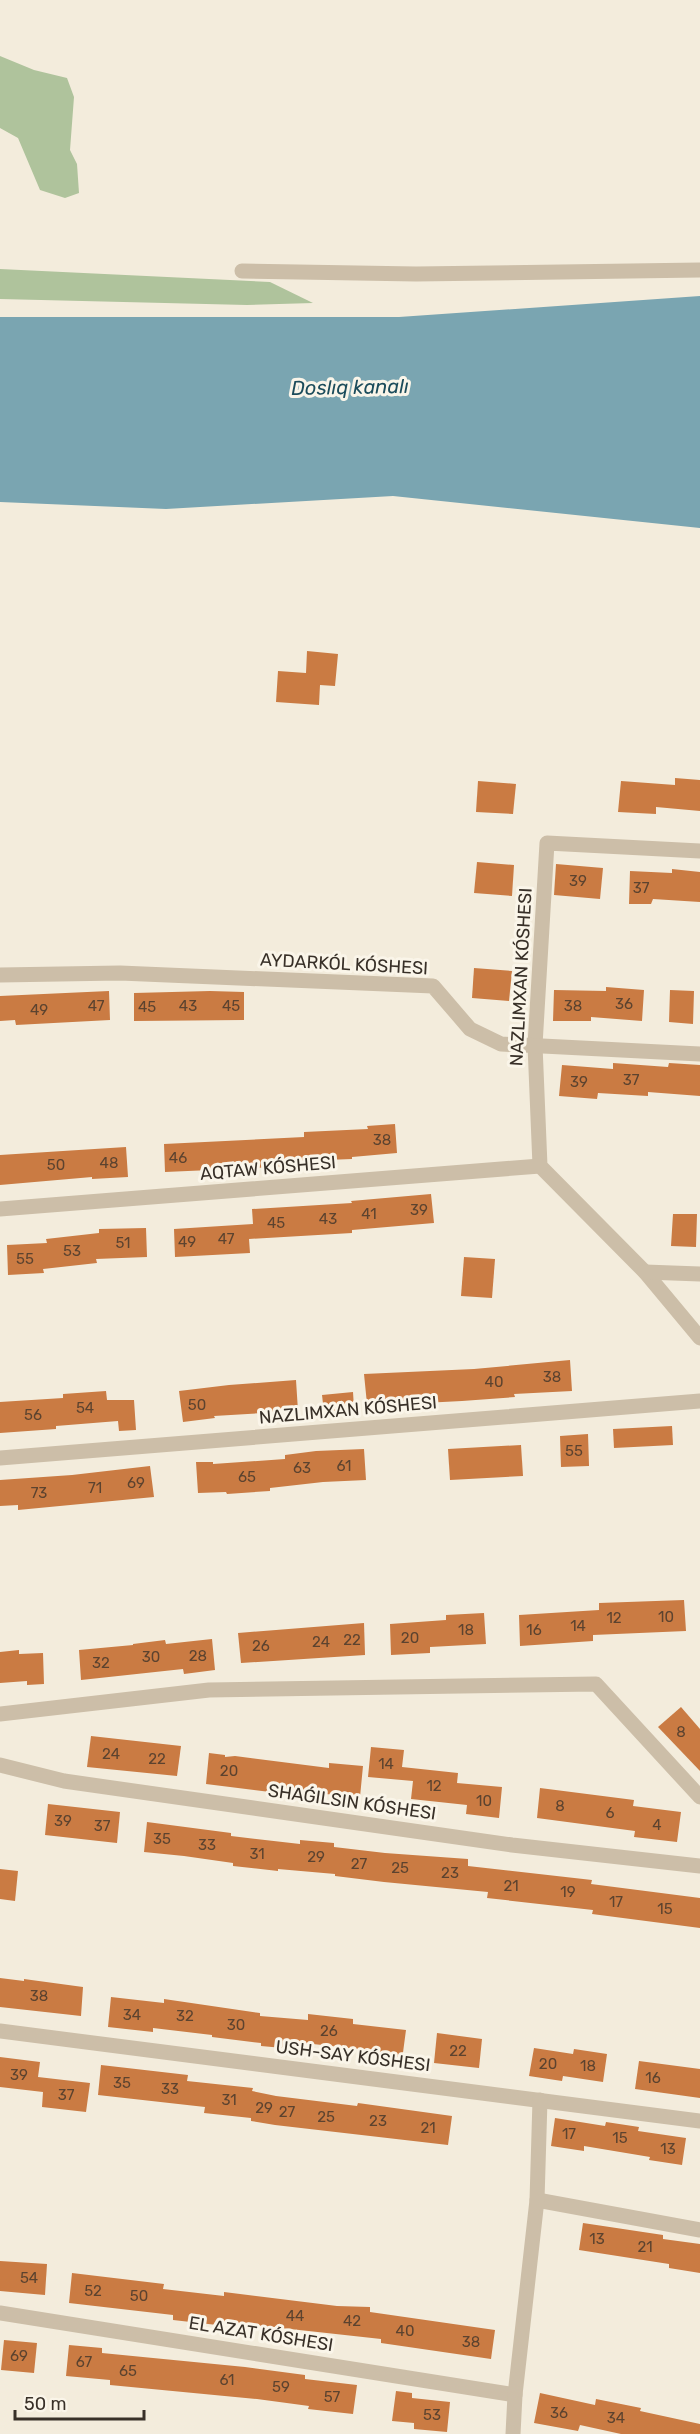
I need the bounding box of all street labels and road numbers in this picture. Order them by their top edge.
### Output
street label: NAZLIMXAN KÓSHESI [505,887,537,1067]
street label: AYDARKÓL KÓSHESI [259,949,429,979]
street label: AQTAW KÓSHESI [199,1151,337,1185]
street label: NAZLIMXAN KÓSHESI [258,1391,438,1429]
street label: SHAǴILSIN KÓSHESI [266,1779,438,1825]
street label: USH-SAY KÓSHESI [274,2036,432,2076]
street label: EL AZAT KÓSHESI [187,2312,335,2356]

